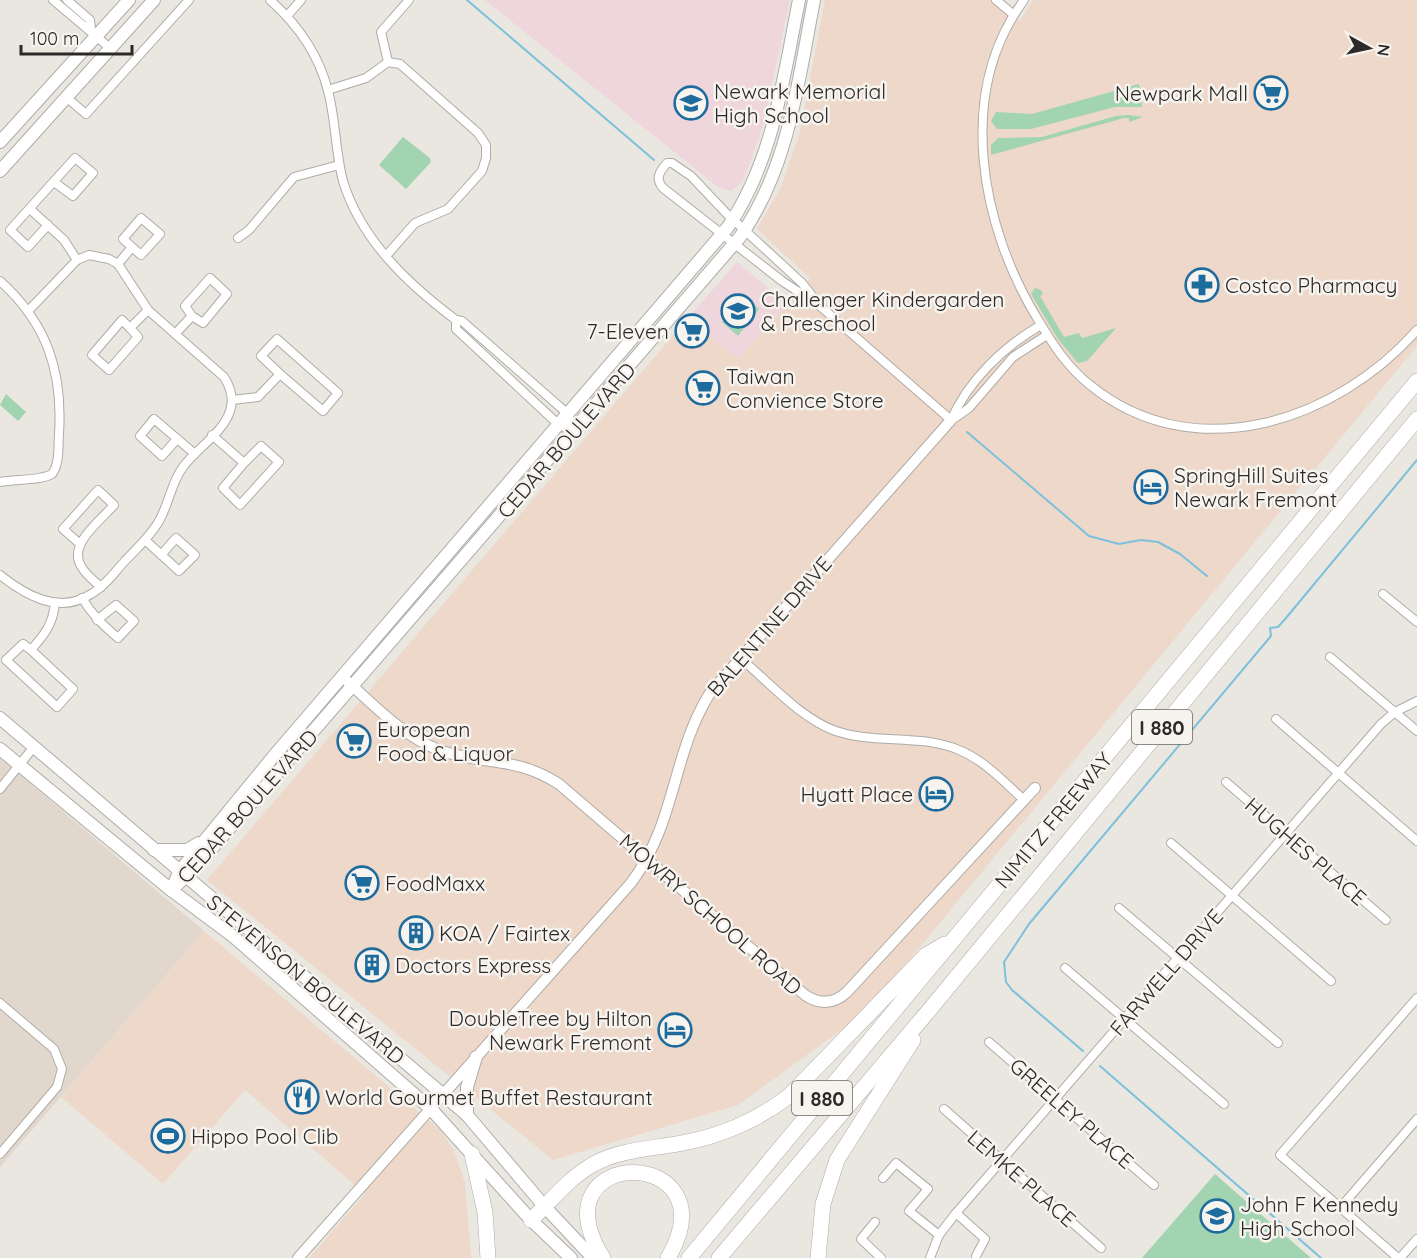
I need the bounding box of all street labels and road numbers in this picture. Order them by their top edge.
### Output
street label: CEDAR BOULEVARD [491,357,641,523]
street label: BALENTINE DRIVE [701,551,837,701]
road number: I 880 [1132,710,1192,744]
street label: CEDAR BOULEVARD [171,724,323,888]
street label: NIMITZ FREEWAY [989,747,1117,893]
street label: HUGHES PLACE [1240,791,1372,911]
street label: MOWRY SCHOOL ROAD [615,828,807,1000]
street label: STEVENSON BOULEVARD [202,889,410,1069]
street label: FARWELL DRIVE [1104,903,1228,1041]
street label: GREELEY PLACE [1005,1052,1139,1174]
road number: I 880 [792,1081,852,1115]
street label: LEMKE PLACE [962,1124,1082,1232]

